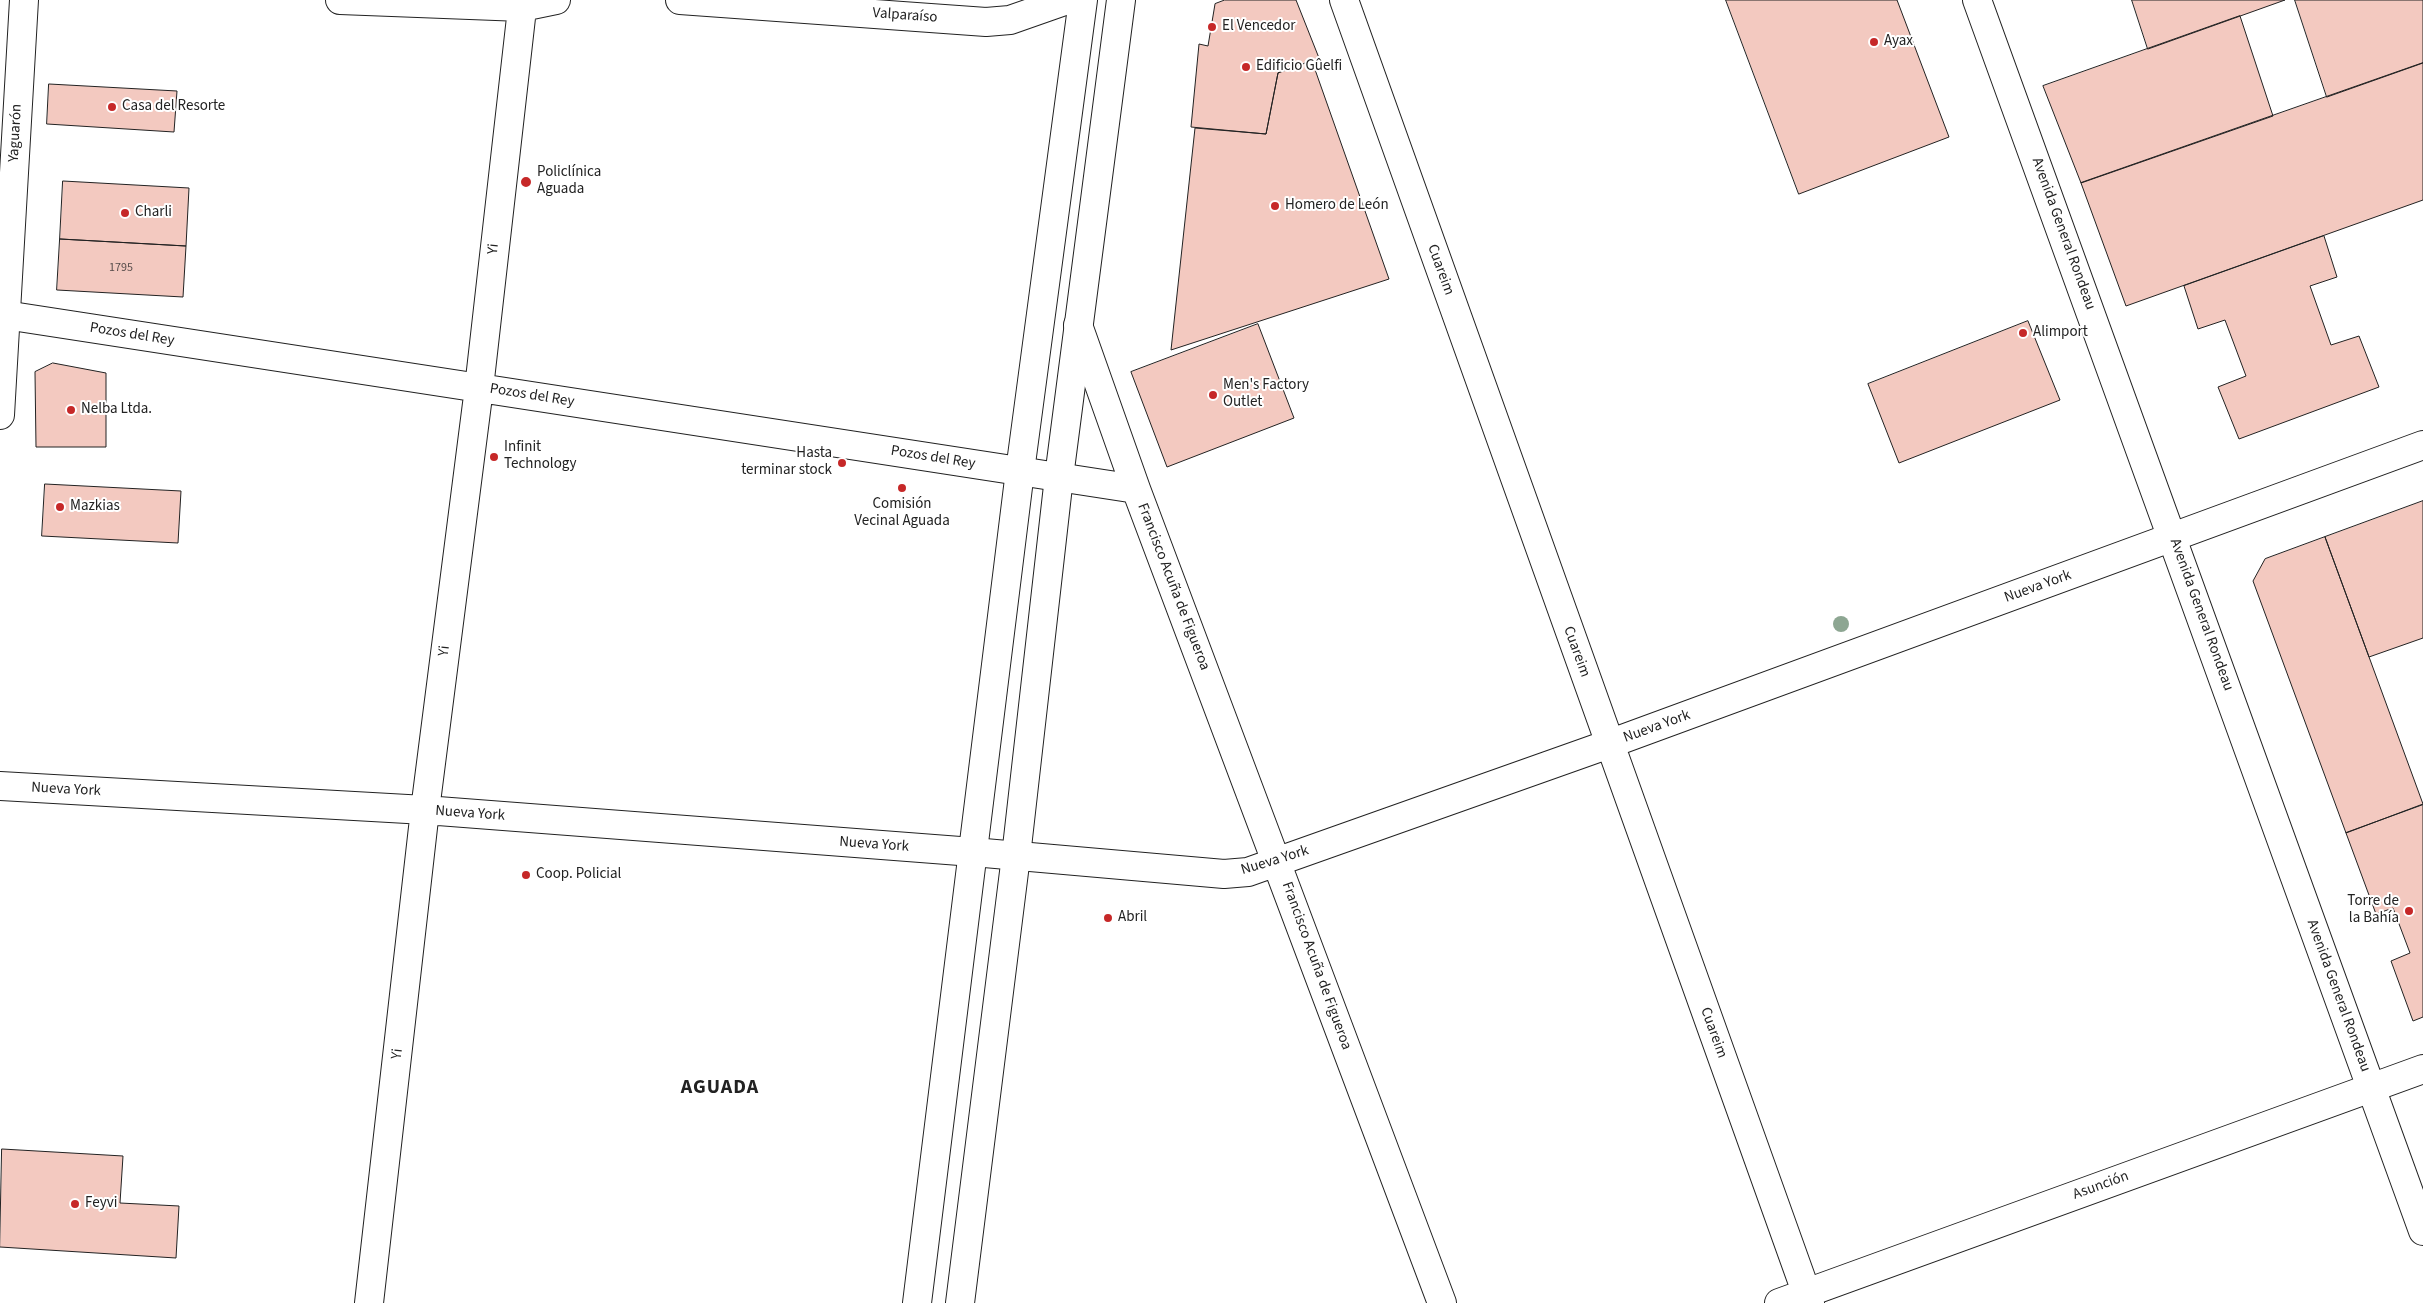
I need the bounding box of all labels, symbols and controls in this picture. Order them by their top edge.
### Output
street label: Valparaíso [872,5,938,27]
place label: El Vencedor [1222,18,1295,36]
marker: El Vencedor [1206,21,1218,33]
place label: Ayax [1884,33,1913,51]
marker: Ayax [1868,36,1880,48]
place label: Edificio Gûelfi [1256,58,1342,76]
marker: Edificio Gûelfi [1240,61,1252,73]
place label: Casa del Resorte [122,98,225,116]
marker: Casa del Resorte [106,101,118,113]
street label: Yaguarón [5,103,27,163]
street label: Avenida General Rondeau [2027,155,2099,313]
place label: Policlínica Aguada [537,164,601,199]
marker: Policlínica Aguada [519,175,533,189]
place label: Homero de León [1285,197,1389,215]
marker: Homero de León [1269,200,1281,212]
place label: Charli [135,204,172,222]
marker: Charli [119,207,131,219]
street label: Cuareim [1423,242,1457,298]
street label: Yi [484,243,504,255]
house number: 1795 [109,261,133,275]
street label: Pozos del Rey [88,319,176,351]
place label: Alimport [2033,324,2088,342]
marker: Alimport [2017,327,2029,339]
place label: Men's Factory Outlet [1223,377,1309,412]
street label: Pozos del Rey [488,380,576,412]
marker: Men's Factory Outlet [1207,389,1219,401]
place label: Nelba Ltda. [81,401,152,419]
marker: Nelba Ltda. [65,404,77,416]
place label: Infinit Technology [504,439,577,474]
street label: Pozos del Rey [889,442,977,474]
place label: Hasta terminar stock [741,445,832,480]
marker: Infinit Technology [488,451,500,463]
marker: Hasta terminar stock [836,457,848,469]
marker: Comisión Vecinal Aguada [896,482,908,494]
place label: Comisión Vecinal Aguada [854,496,950,531]
place label: Mazkias [70,498,120,516]
marker: Mazkias [54,501,66,513]
street label: Francisco Acuña de Figueroa [1133,501,1213,673]
street label: Avenida General Rondeau [2165,536,2237,694]
street label: Nueva York [2002,567,2074,607]
street label: Cuareim [1559,624,1593,680]
street label: Yi [435,645,455,657]
street label: Nueva York [1621,707,1693,747]
street label: Nueva York [31,779,101,801]
street label: Nueva York [434,803,506,825]
street label: Nueva York [838,834,910,856]
street label: Nueva York [1239,842,1311,880]
place label: Coop. Policial [536,866,621,884]
marker: Coop. Policial [520,869,532,881]
street label: Francisco Acuña de Figueroa [1277,879,1355,1053]
place label: Torre de la Bahía [2347,893,2399,928]
marker: Torre de la Bahía [2403,905,2415,917]
place label: Abril [1118,909,1147,927]
marker: Abril [1102,912,1114,924]
street label: Avenida General Rondeau [2302,917,2374,1075]
street label: Cuareim [1696,1005,1730,1061]
street label: Yi [388,1048,408,1060]
district label: AGUADA [680,1077,760,1101]
street label: Asunción [2071,1168,2131,1204]
place label: Feyvi [85,1195,117,1213]
marker: Feyvi [69,1198,81,1210]

